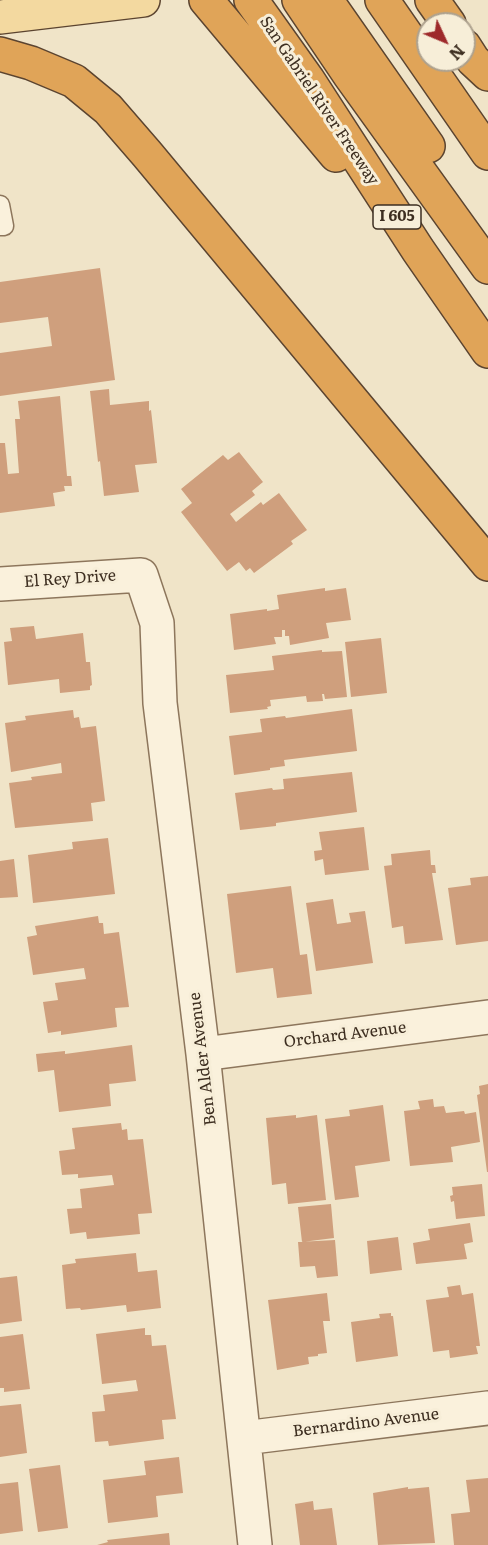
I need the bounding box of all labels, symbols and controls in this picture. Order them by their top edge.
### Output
north arrow [416,12,476,72]
street label: San Gabriel River Freeway [255,13,383,189]
text: N [444,40,471,66]
road number: I 605 [373,205,421,229]
street label: El Rey Drive [23,566,117,592]
street label: Ben Alder Avenue [185,991,221,1127]
street label: Orchard Avenue [283,1018,407,1052]
street label: Bernardino Avenue [292,1405,440,1441]

